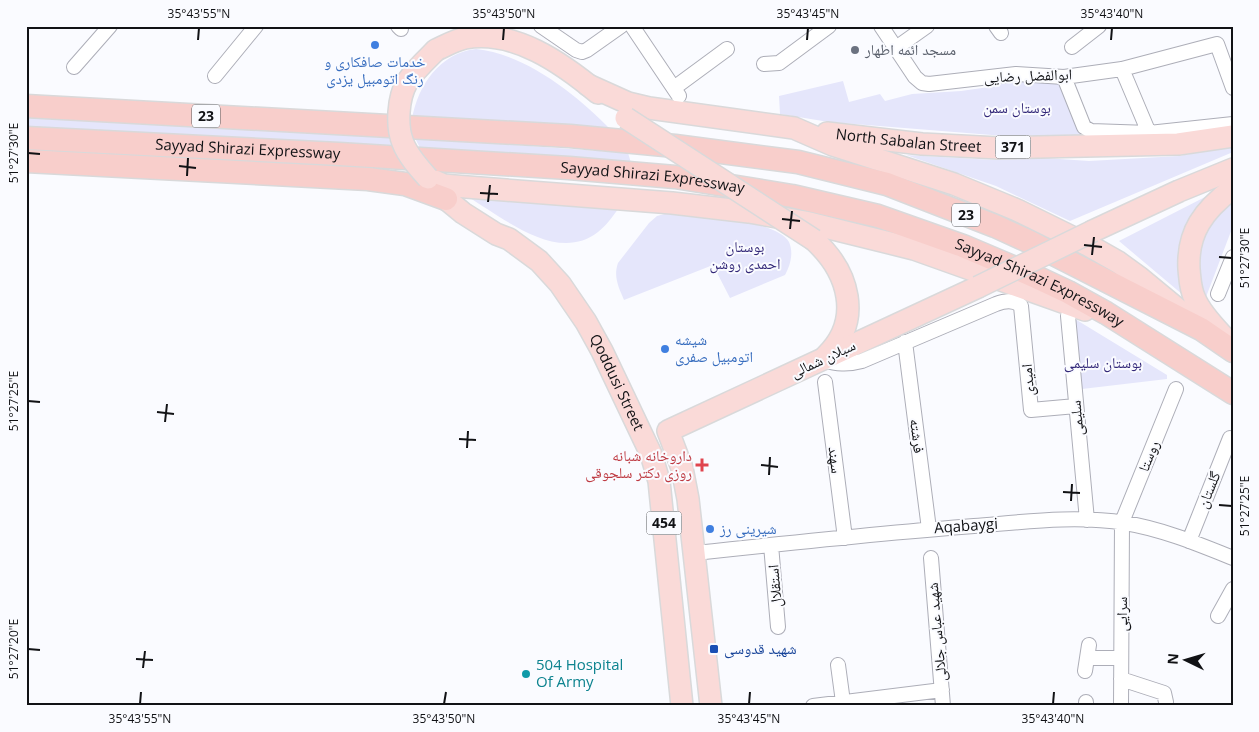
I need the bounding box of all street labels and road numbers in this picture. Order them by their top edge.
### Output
street label: ابوالفضل رضایی [983,63,1073,88]
road number: 23 [192,104,220,128]
street label: North Sabalan Street [835,123,982,156]
street label: Sayyad Shirazi Expressway [155,134,341,163]
road number: 371 [996,136,1030,158]
street label: Sayyad Shirazi Expressway [560,157,747,197]
road number: 23 [952,204,980,226]
street label: Sayyad Shirazi Expressway [953,233,1129,331]
street label: Qoddusi Street [586,330,649,434]
street label: سبلان شمالی [787,334,859,383]
street label: امیدی [1016,363,1039,397]
street label: سلیمی [1064,399,1089,437]
street label: فرشته [906,418,930,454]
street label: روستا [1133,437,1163,474]
street label: سهند [824,445,848,475]
street label: گلستان [1192,468,1225,511]
road number: 454 [646,512,682,534]
street label: Aqabaygi [933,513,999,537]
street label: استقلال [762,564,787,608]
street label: شهید عباس جلالی [922,582,951,682]
street label: سرایی [1111,596,1132,631]

